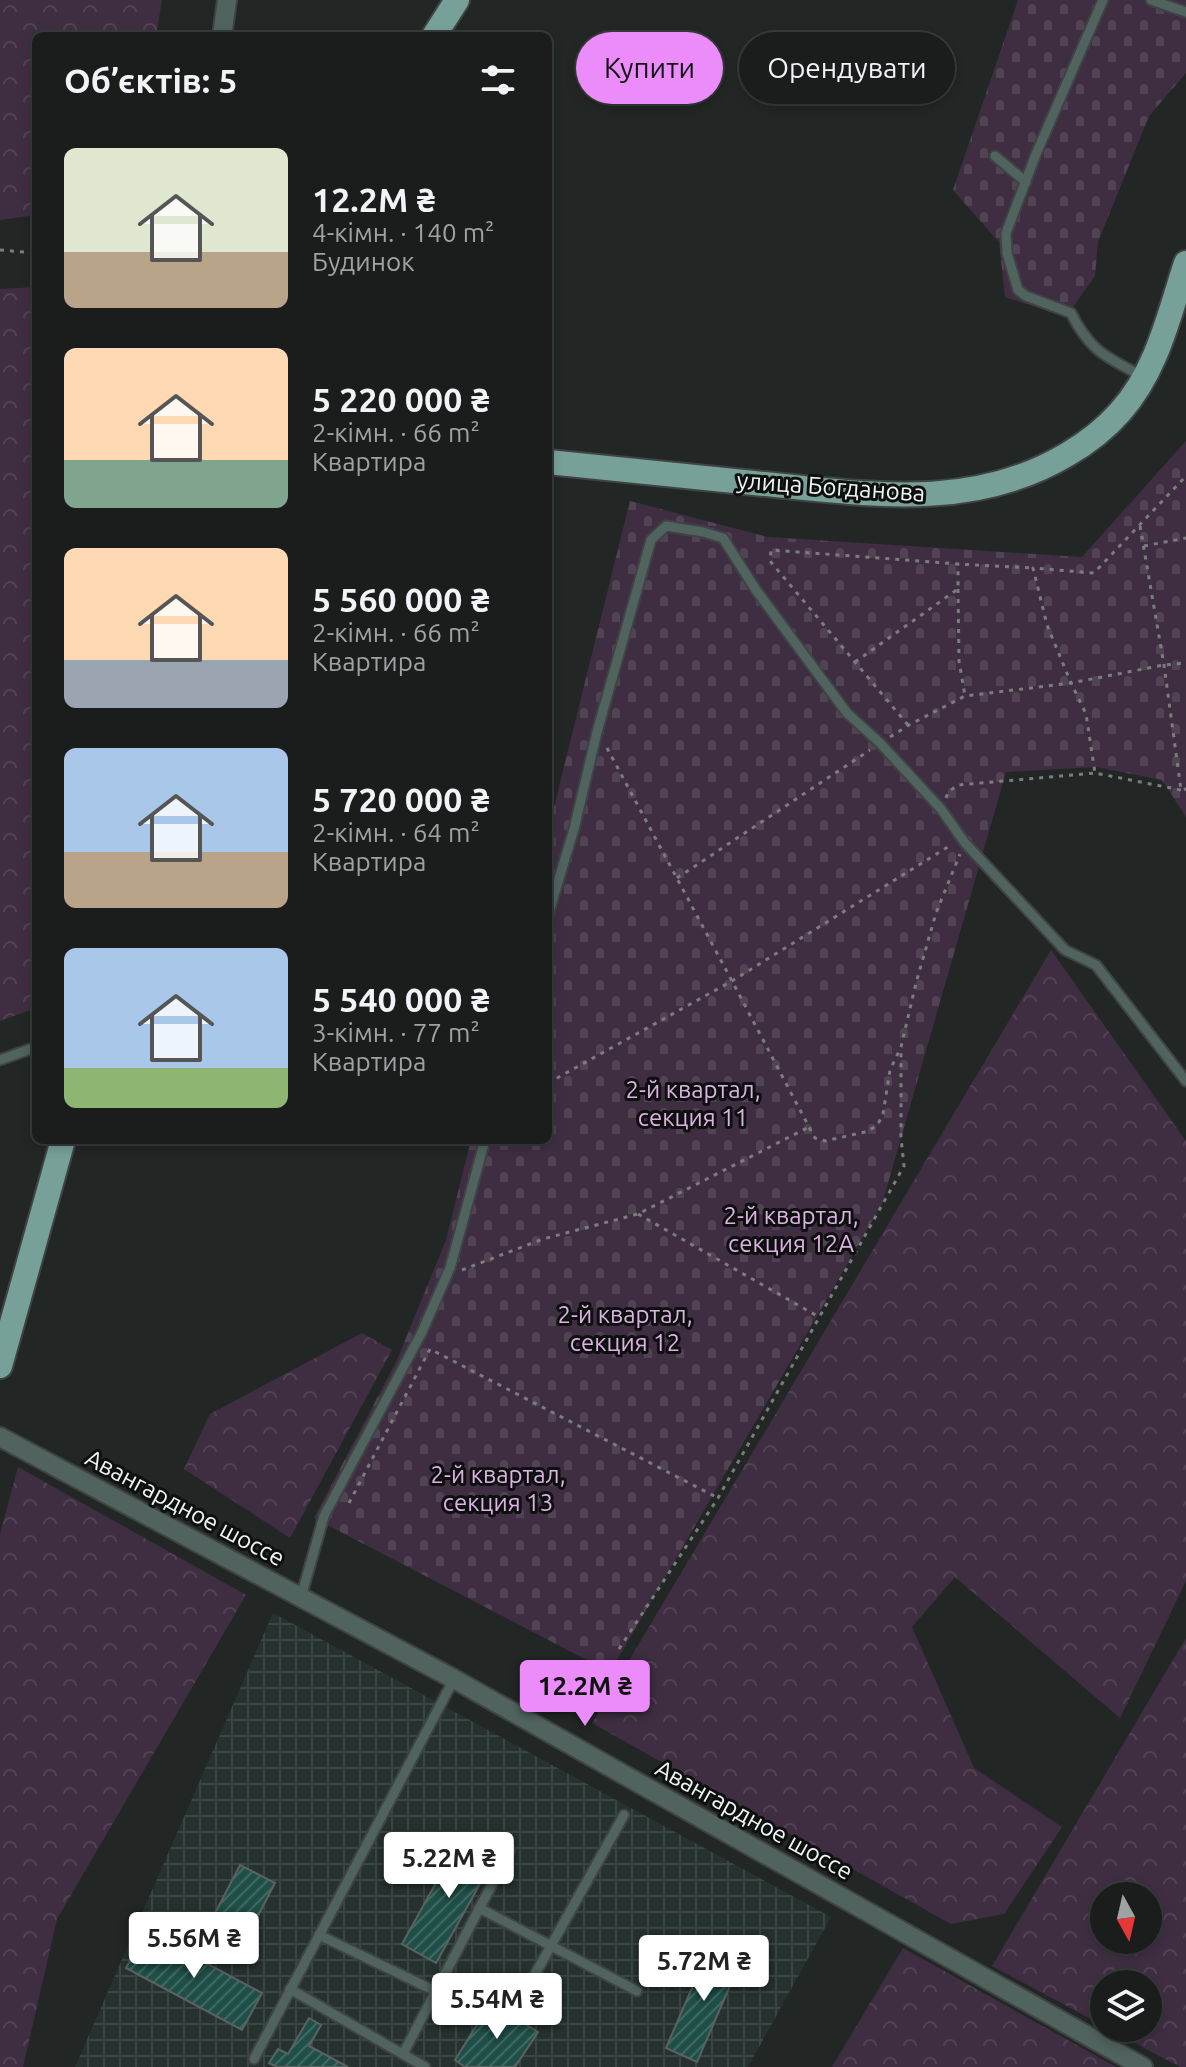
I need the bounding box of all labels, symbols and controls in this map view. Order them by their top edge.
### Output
chip: Купити [576,32,723,104]
chip: Орендувати [739,32,955,104]
icon: filters [476,58,520,102]
text: Об’єктів: 5 [64,61,237,99]
icon: home [128,180,224,276]
text: 12.2M ₴ [312,180,435,218]
text: 4-кімн. · 140 m² [312,218,494,247]
text: Будинок [312,247,415,276]
icon: home [128,380,224,476]
text: 5 220 000 ₴ [312,380,490,418]
text: 2-кімн. · 66 m² [312,418,480,447]
text: Квартира [312,447,426,476]
street label: улица Богданова [736,466,926,507]
icon: home [128,580,224,676]
text: 5 560 000 ₴ [312,580,490,618]
text: 2-кімн. · 66 m² [312,618,480,647]
text: Квартира [312,647,426,676]
icon: home [128,780,224,876]
text: 5 720 000 ₴ [312,780,490,818]
text: 2-кімн. · 64 m² [312,818,480,847]
text: Квартира [312,847,426,876]
icon: home [128,980,224,1076]
text: 5 540 000 ₴ [312,980,490,1018]
text: 3-кімн. · 77 m² [312,1018,480,1047]
text: Квартира [312,1047,426,1076]
park label: 2-й квартал, секция 11 [625,1076,761,1131]
park label: 2-й квартал, секция 12А [723,1202,859,1257]
park label: 2-й квартал, секция 12 [557,1301,693,1356]
street label: Авангардное шоссе [81,1444,289,1571]
park label: 2-й квартал, секция 13 [430,1461,566,1516]
pin: 12.2M ₴ [511,1660,659,1728]
text: 12.2M ₴ [538,1671,632,1700]
street label: Авангардное шоссе [651,1754,858,1885]
pin: 5.22M ₴ [375,1832,523,1900]
text: 5.22M ₴ [402,1843,496,1872]
north arrow [1090,1882,1162,1954]
map controls [1090,1882,1162,2042]
pin: 5.56M ₴ [120,1912,268,1980]
text: 5.56M ₴ [147,1923,241,1952]
pin: 5.72M ₴ [630,1935,778,2003]
text: 5.72M ₴ [657,1946,751,1975]
button: layers [1090,1970,1162,2042]
pin: 5.54M ₴ [423,1973,571,2041]
text: 5.54M ₴ [450,1984,544,2013]

